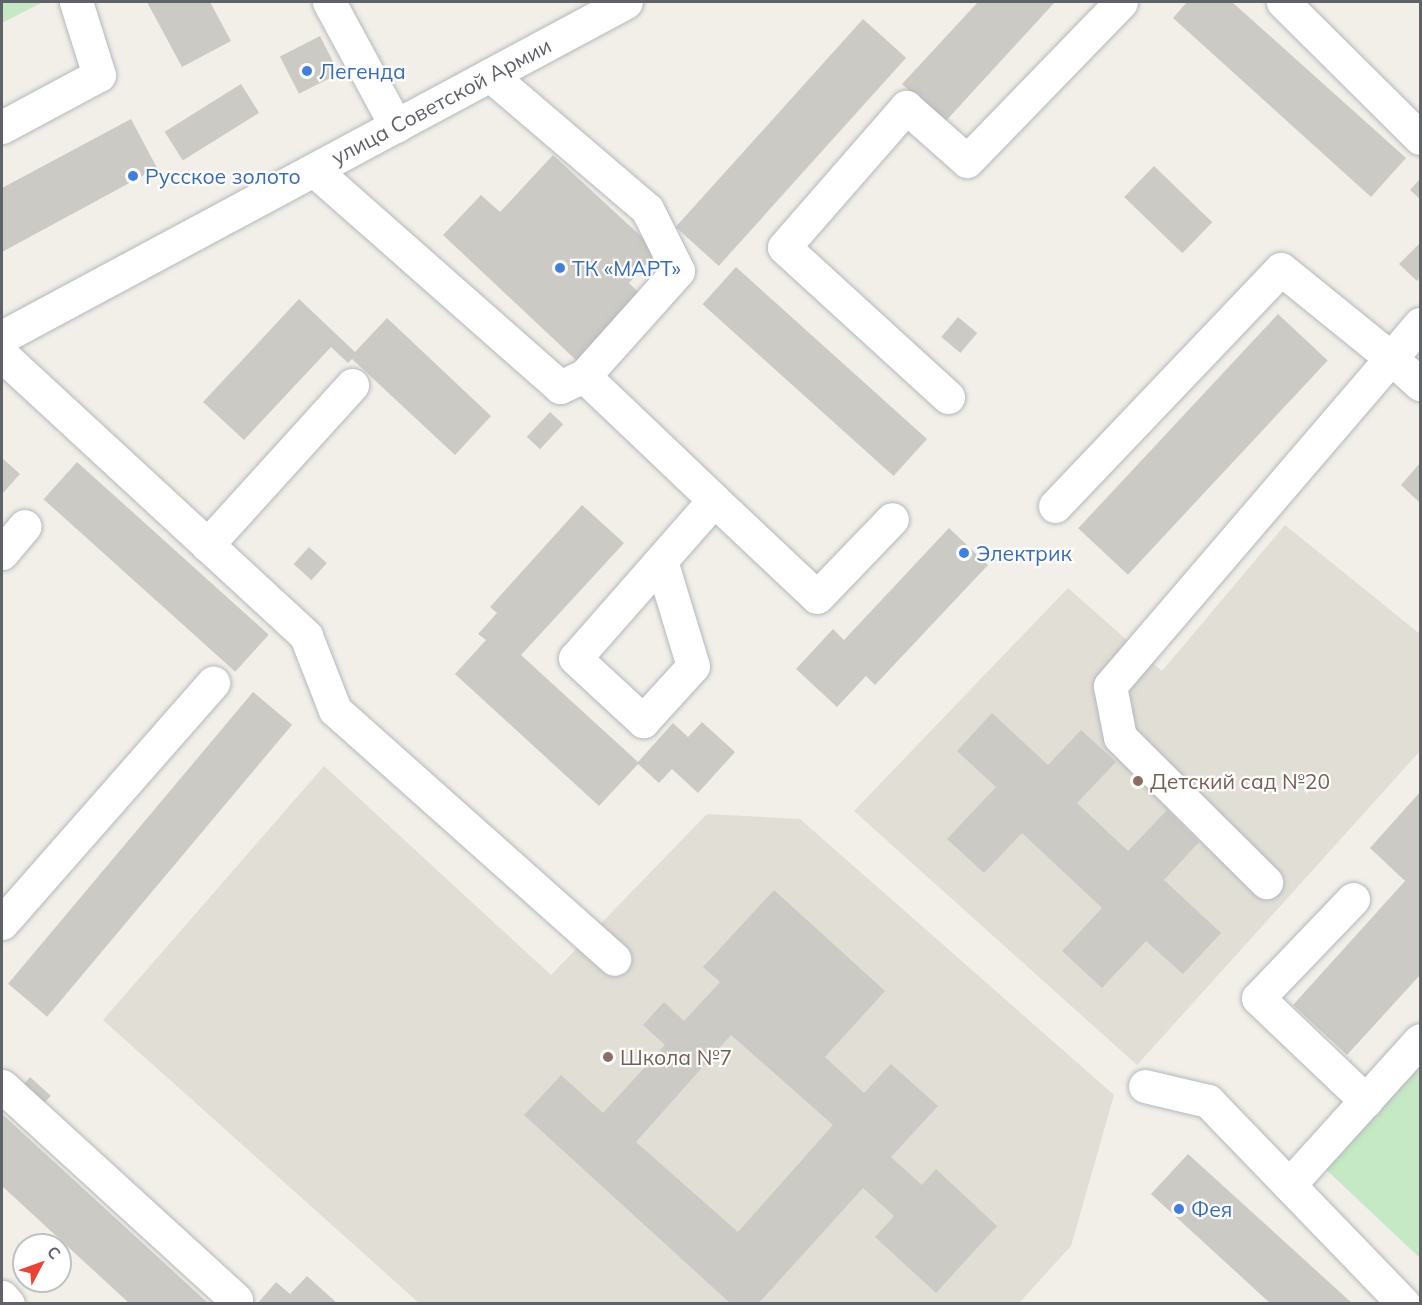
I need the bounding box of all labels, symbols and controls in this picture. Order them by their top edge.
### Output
street label: улица Советской Армии [327,32,555,170]
place label: Легенда [319,58,406,84]
marker: Легенда [300,64,314,78]
place label: Русское золото [145,163,301,189]
marker: Русское золото [126,169,140,183]
place label: ТК «МАРТ» [572,255,681,281]
marker: ТК «МАРТ» [553,261,567,275]
place label: Электрик [976,540,1072,566]
marker: Электрик [957,546,971,560]
place label: Детский сад №20 [1150,768,1330,794]
marker: Детский сад №20 [1131,774,1145,788]
place label: Школа №7 [620,1044,732,1070]
marker: Школа №7 [601,1050,615,1064]
place label: Фея [1191,1196,1232,1222]
marker: Фея [1172,1202,1186,1216]
north arrow [12,1233,72,1293]
text: С [43,1242,65,1263]

